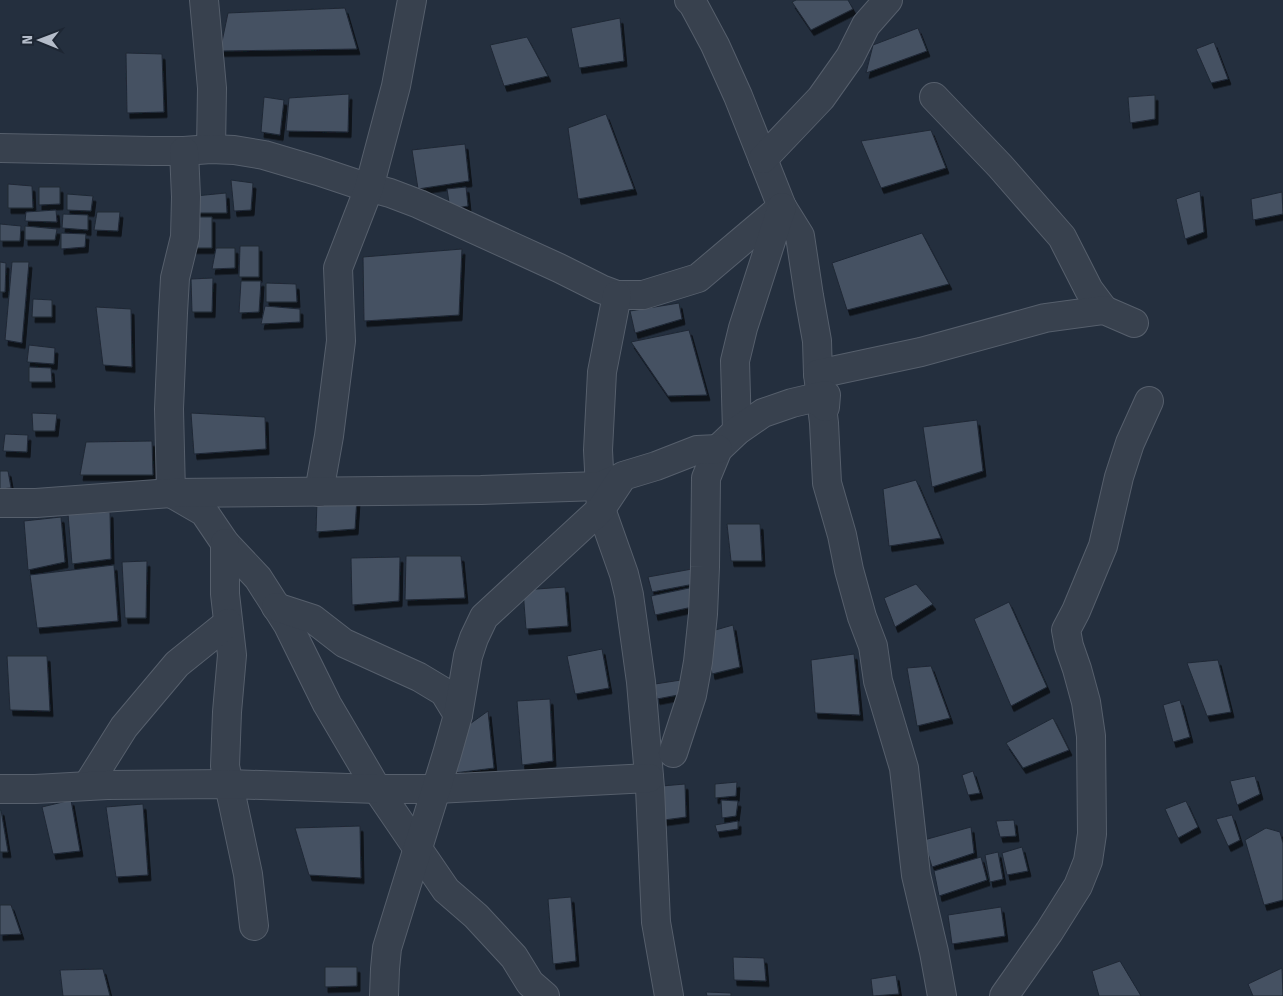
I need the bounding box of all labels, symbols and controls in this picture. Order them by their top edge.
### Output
north arrow [15,15,65,65]
text: N [19,35,36,45]

